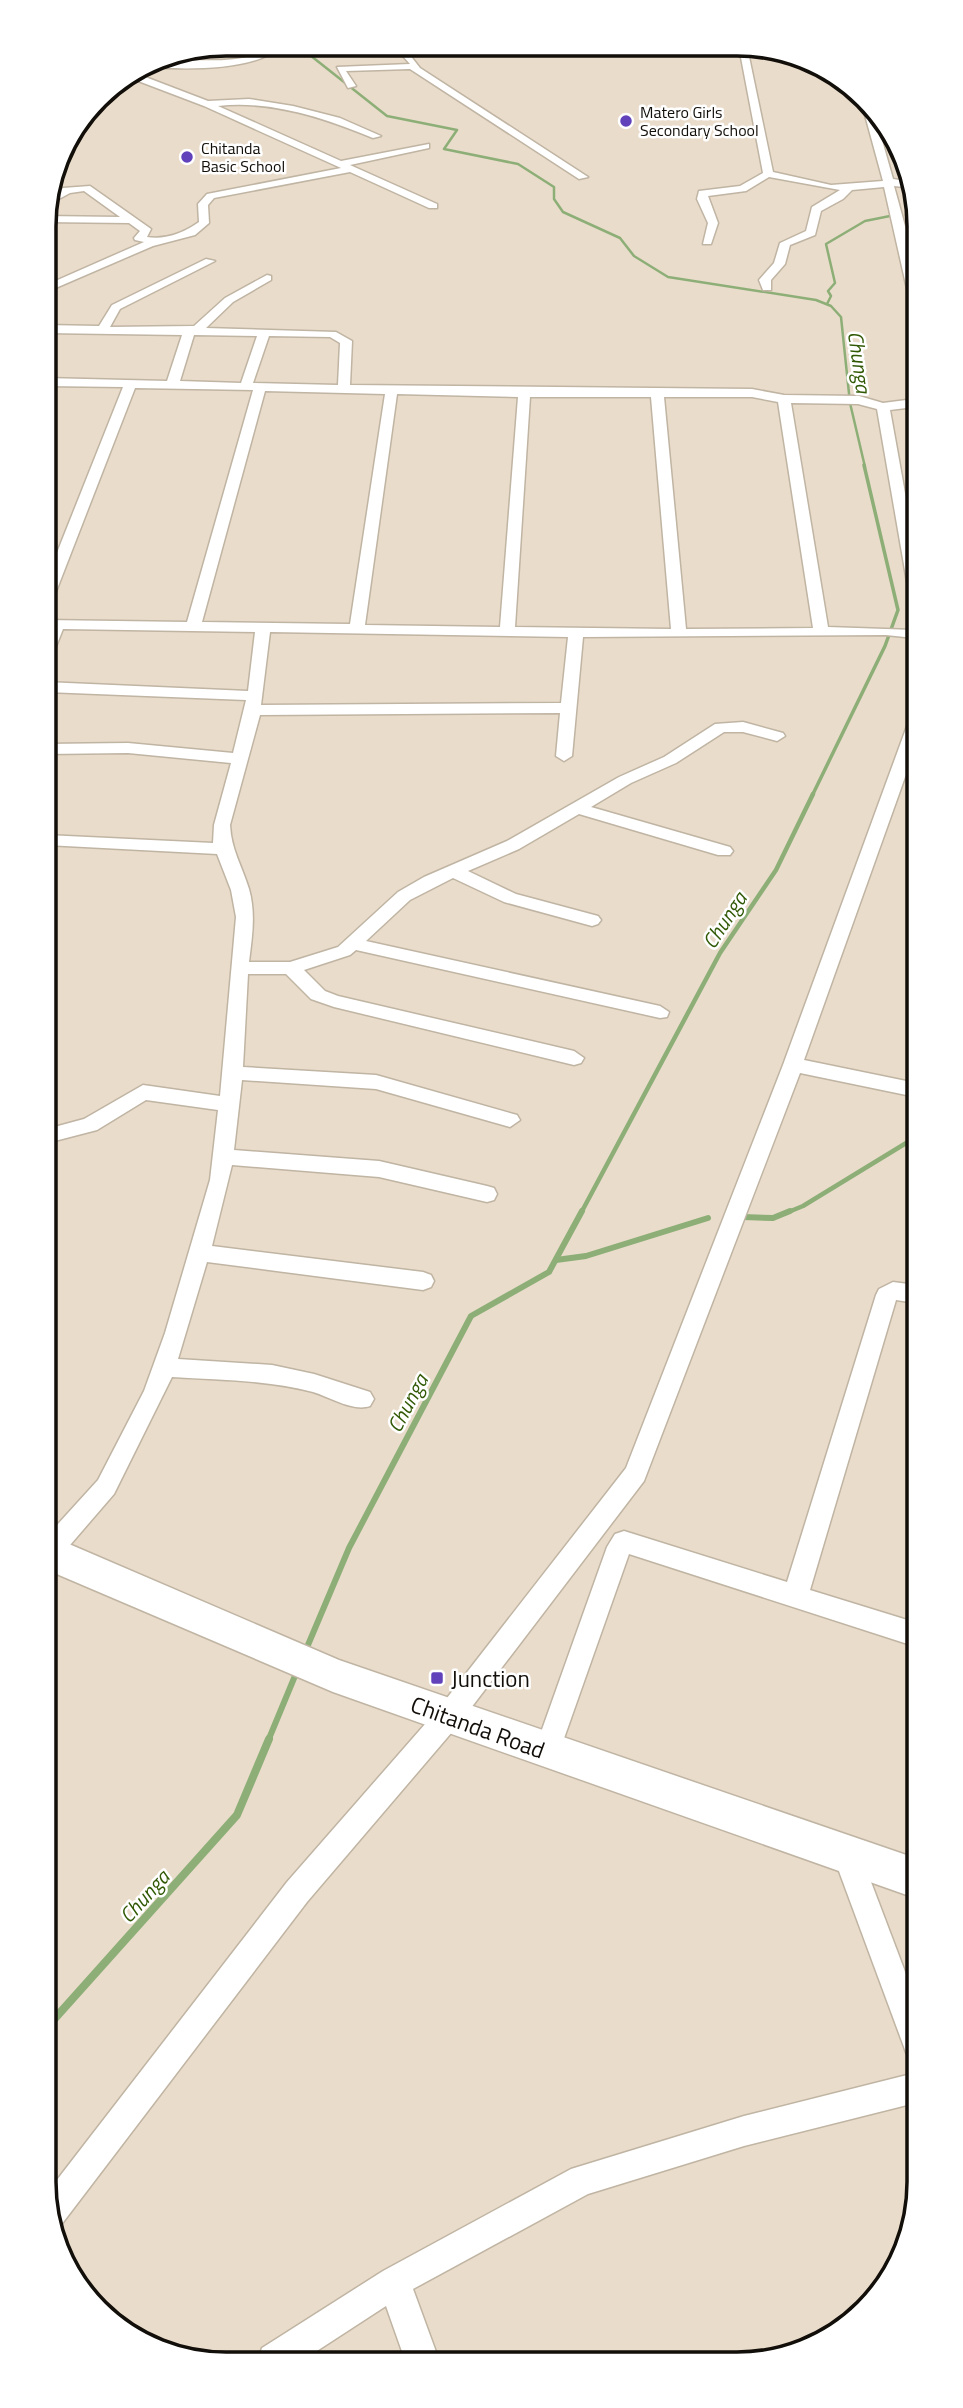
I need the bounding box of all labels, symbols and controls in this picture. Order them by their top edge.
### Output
place label: Matero Girls Secondary School [640,100,759,142]
marker: Matero Girls Secondary School [618,113,634,129]
place label: Chitanda Basic School [201,136,285,178]
marker: Chitanda Basic School [179,149,195,165]
water label: Chunga [840,329,880,397]
water label: Chunga [694,884,755,955]
water label: Chunga [378,1367,436,1438]
place label: Junction [451,1661,530,1696]
marker: Junction [429,1670,445,1686]
street label: Chitanda Road [406,1687,550,1767]
water label: Chunga [111,1861,178,1930]

